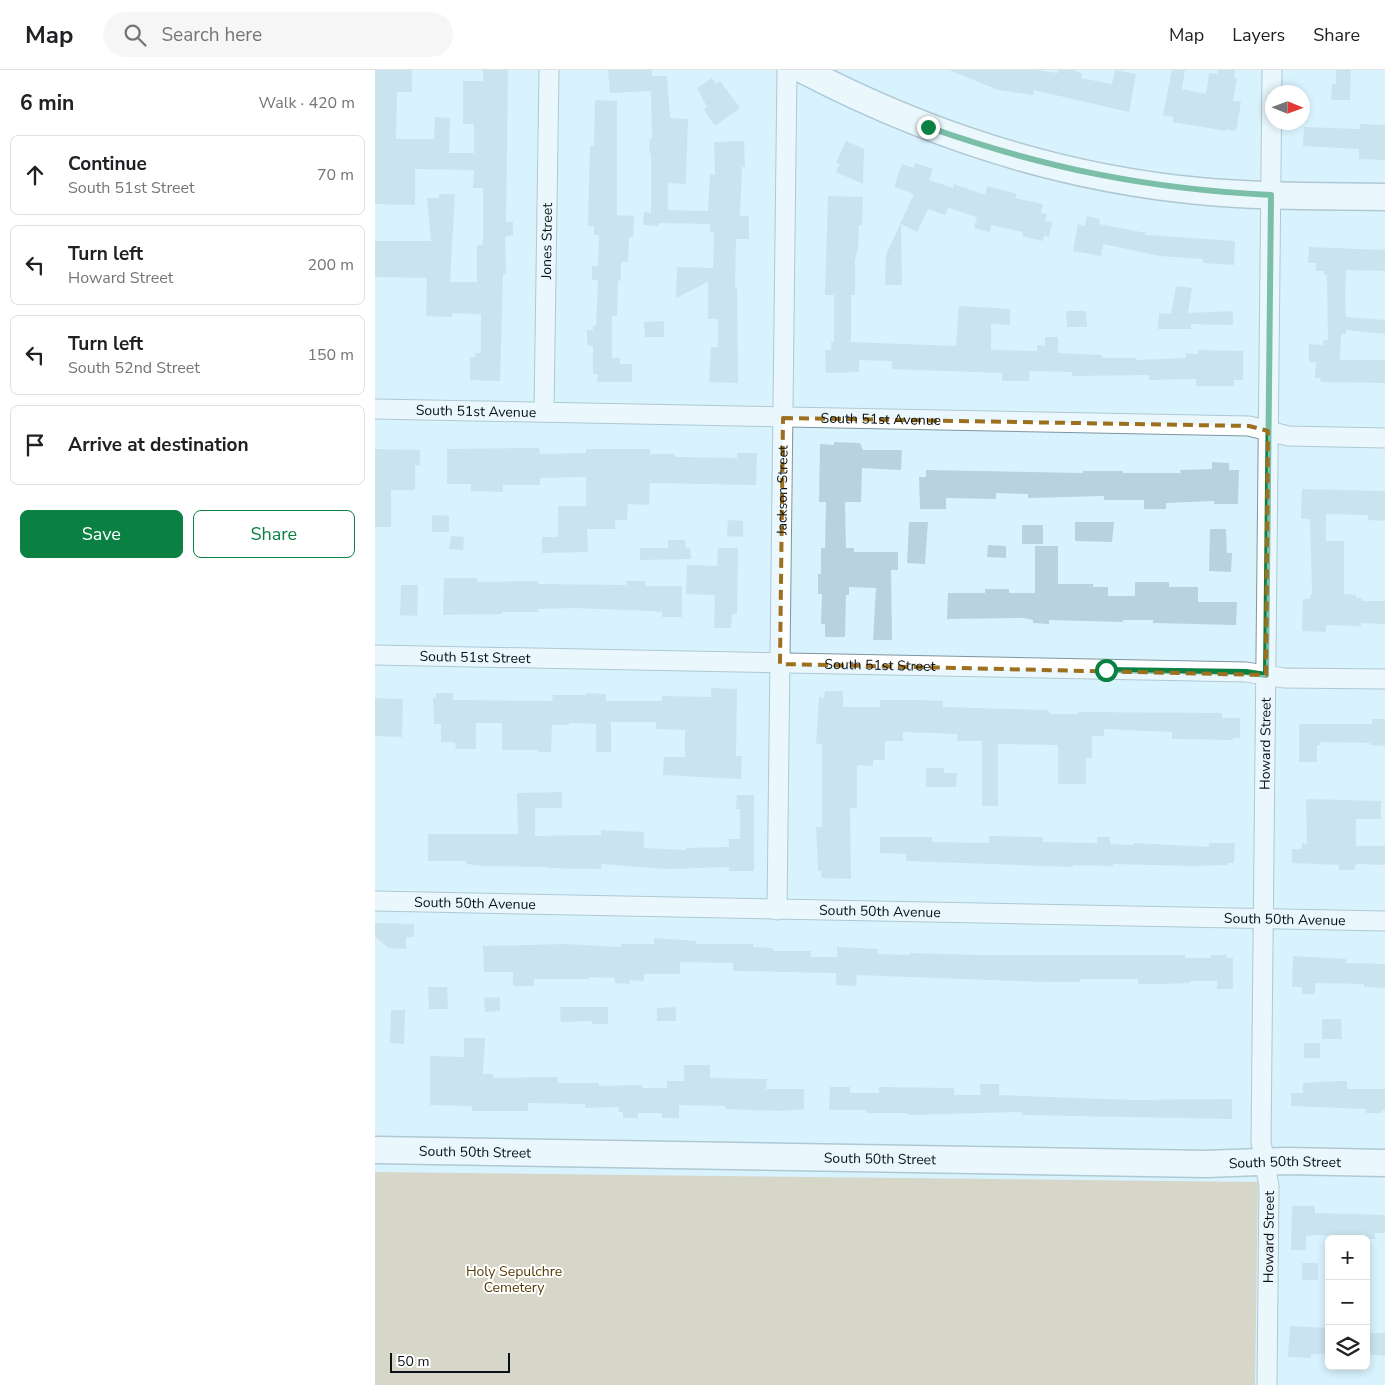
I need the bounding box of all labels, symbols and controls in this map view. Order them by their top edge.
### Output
search box [103,12,453,57]
text: Map [25,19,73,51]
icon: search [121,21,149,49]
text: Search here [161,22,262,48]
text: Map [1169,23,1204,47]
text: Layers [1232,23,1285,47]
text: Share [1313,23,1360,47]
north arrow [1265,85,1310,130]
text: 6 min [20,89,74,117]
text: Walk · 420 m [259,92,355,114]
route end [917,116,940,139]
text: Continue [68,151,147,177]
icon: ahead [21,161,49,189]
text: 70 m [317,164,354,186]
text: South 51st Street [68,177,195,199]
street label: Jones Street [536,203,557,280]
text: Turn left [68,241,143,267]
icon: left [21,251,49,279]
text: 200 m [307,254,354,276]
text: Howard Street [68,267,173,289]
text: Turn left [68,331,143,357]
icon: left [21,341,49,369]
text: 150 m [307,344,354,366]
text: South 52nd Street [68,357,200,379]
street label: South 51st Avenue [416,400,536,422]
street label: South 51st Avenue [821,408,941,430]
icon: arrive [21,431,49,459]
text: Arrive at destination [68,432,249,458]
street label: Jackson Street [772,445,792,536]
button: Save [20,510,183,558]
button: Share [193,510,355,558]
street label: South 51st Street [419,646,531,668]
street label: South 51st Street [824,654,936,675]
route start [1095,659,1118,682]
street label: Howard Street [1255,697,1275,790]
street label: South 50th Avenue [414,892,536,914]
street label: South 50th Avenue [819,900,941,922]
street label: South 50th Avenue [1224,908,1346,930]
street label: South 50th Street [419,1141,531,1162]
street label: South 50th Street [824,1148,936,1169]
street label: South 50th Street [1228,1151,1341,1173]
street label: Howard Street [1259,1191,1278,1283]
map controls [1325,1235,1370,1370]
button: + [1325,1235,1370,1280]
park label: Holy Sepulchre Cemetery [466,1262,562,1297]
button: − [1325,1280,1370,1325]
button: layers [1325,1325,1370,1370]
scale bar [390,1350,510,1373]
text: 50 m [397,1352,429,1371]

